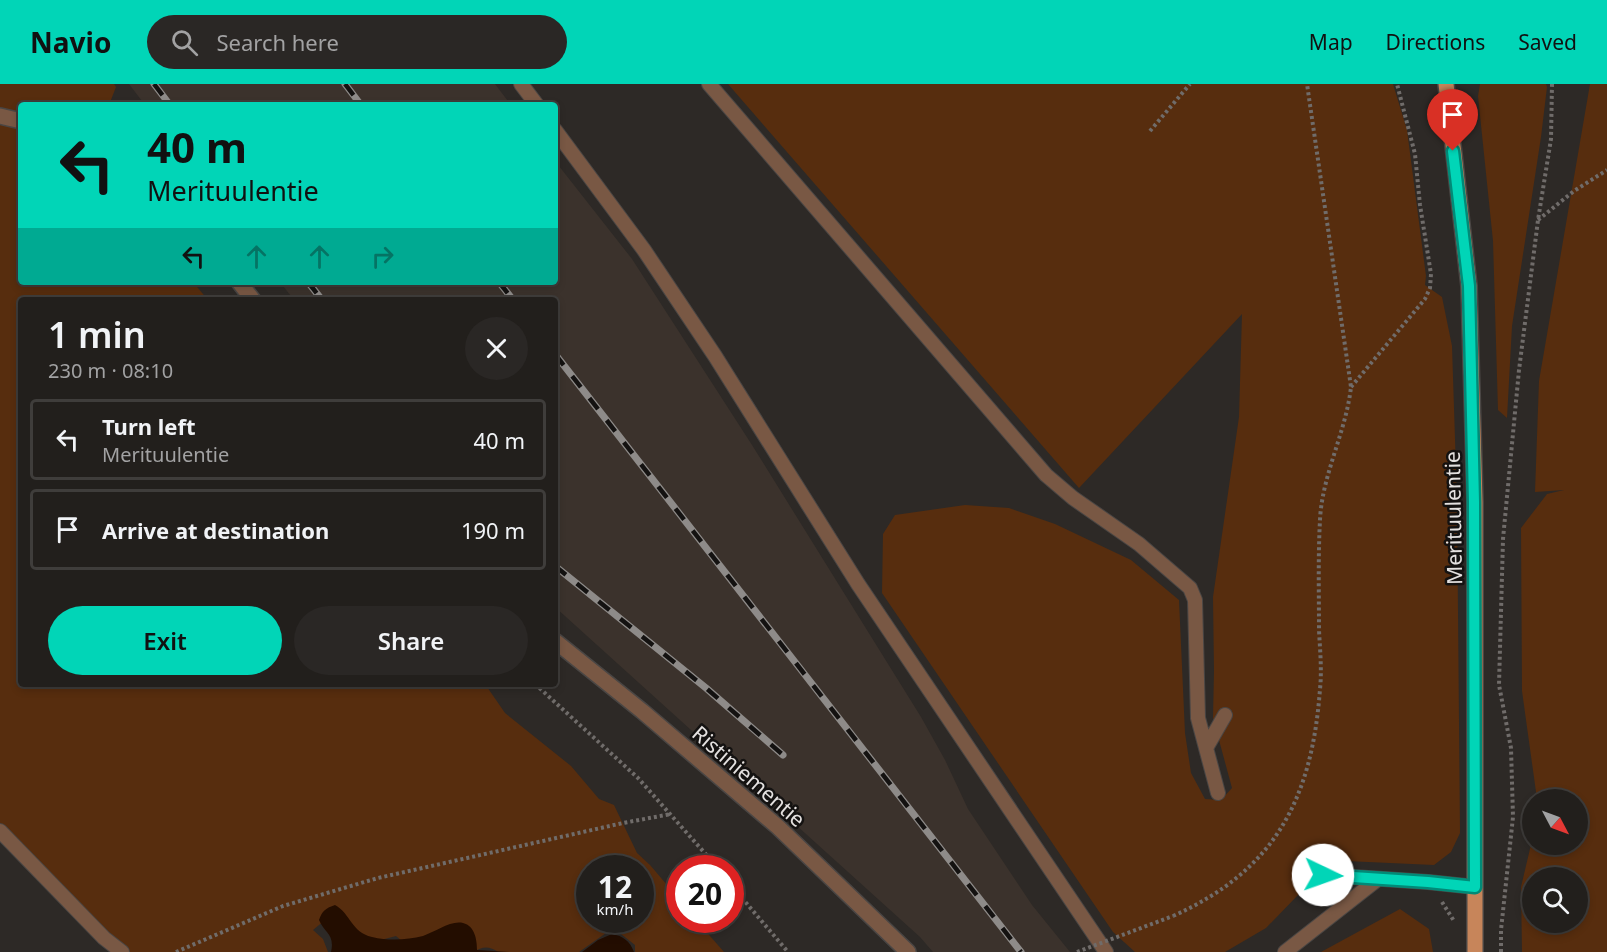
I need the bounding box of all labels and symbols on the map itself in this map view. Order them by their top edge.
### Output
pin [1427,89,1478,151]
street label: Merituulentie [1438,451,1468,585]
street label: Ristiniementie [687,719,811,833]
north arrow [1522,789,1588,855]
position arrow [1291,843,1355,907]
speed limit sign: 20 [666,855,744,933]

